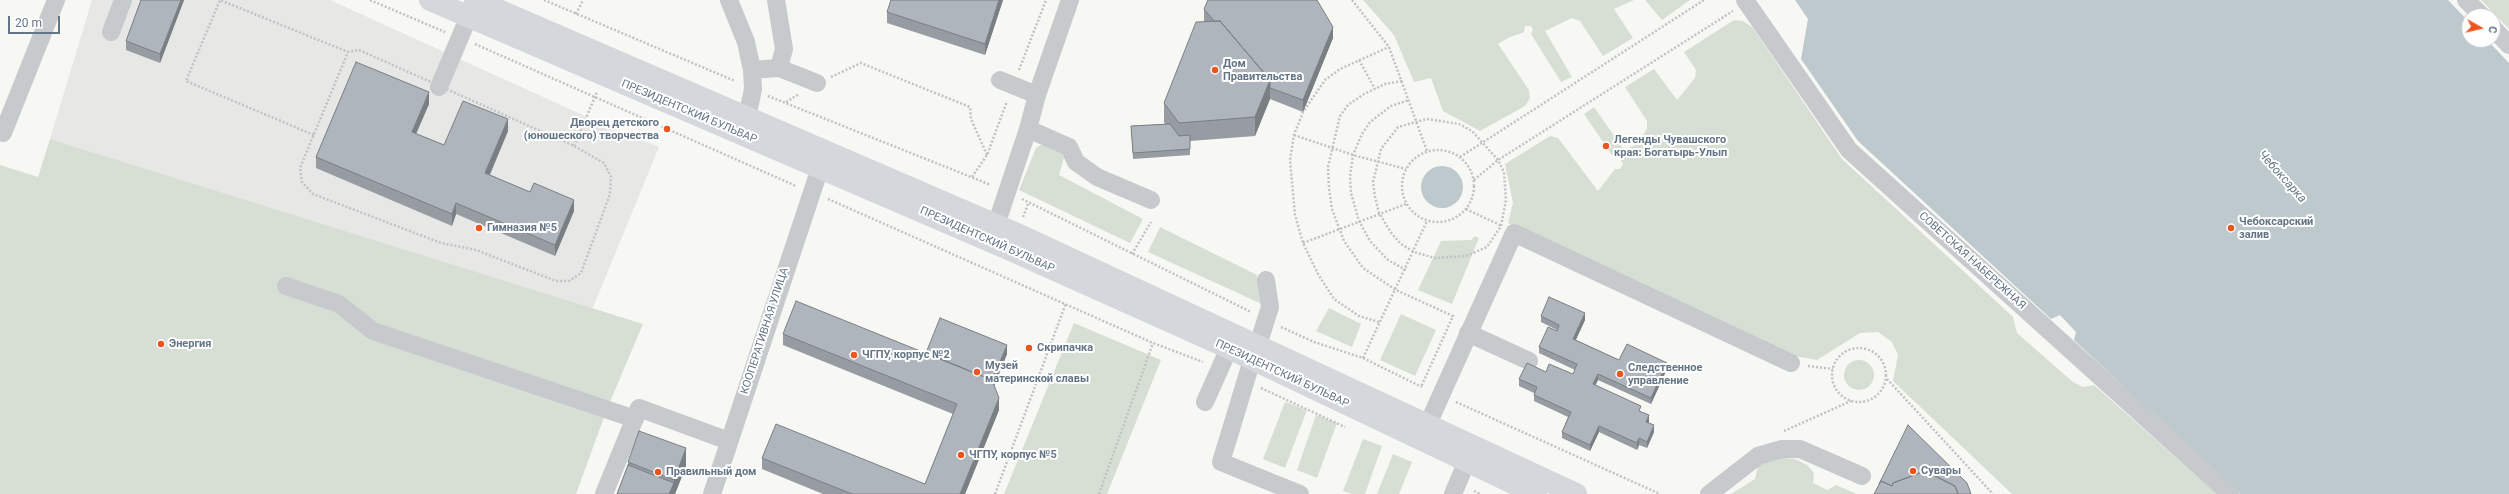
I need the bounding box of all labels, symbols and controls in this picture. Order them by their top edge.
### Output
scale bar [10,8,62,34]
north arrow [2461,8,2501,48]
text: 20 m [15,16,42,30]
text: С [2485,25,2499,34]
place label: Дом Правительства [1223,57,1302,83]
marker: Дом Правительства [1210,65,1220,75]
street label: ПРЕЗИДЕНТСКИЙ БУЛЬВАР [619,77,759,147]
place label: Дворец детского (юношеского) творчества [524,116,659,142]
marker: Дворец детского (юношеского) творчества [662,124,672,134]
place label: Легенды Чувашского края: Богатырь-Улып [1614,133,1727,159]
marker: Легенды Чувашского края: Богатырь-Улып [1601,141,1611,151]
water label: Чебоксарка [2255,148,2309,206]
street label: ПРЕЗИДЕНТСКИЙ БУЛЬВАР [918,204,1056,276]
street label: СОВЕТСКАЯ НАБЕРЕЖНАЯ [1916,210,2028,312]
place label: Чебоксарский залив [2239,215,2313,241]
place label: Гимназия №5 [487,221,557,235]
marker: Гимназия №5 [474,223,484,233]
marker: Чебоксарский залив [2226,223,2236,233]
street label: КООПЕРАТИВНАЯ УЛИЦА [738,266,792,396]
place label: Энергия [169,337,211,351]
street label: ПРЕЗИДЕНТСКИЙ БУЛЬВАР [1213,337,1351,411]
marker: Энергия [156,339,166,349]
place label: Скрипачка [1037,341,1093,355]
marker: Скрипачка [1024,343,1034,353]
place label: ЧГПУ, корпус №2 [862,348,950,362]
marker: ЧГПУ, корпус №2 [849,350,859,360]
place label: Музей материнской славы [985,359,1089,385]
place label: Следственное управление [1628,361,1702,387]
marker: Музей материнской славы [972,367,982,377]
marker: Следственное управление [1615,369,1625,379]
place label: ЧГПУ, корпус №5 [969,448,1057,462]
marker: ЧГПУ, корпус №5 [956,450,966,460]
place label: Сувары [1921,464,1961,478]
place label: Правильный дом [666,465,756,479]
marker: Сувары [1908,466,1918,476]
marker: Правильный дом [653,467,663,477]

